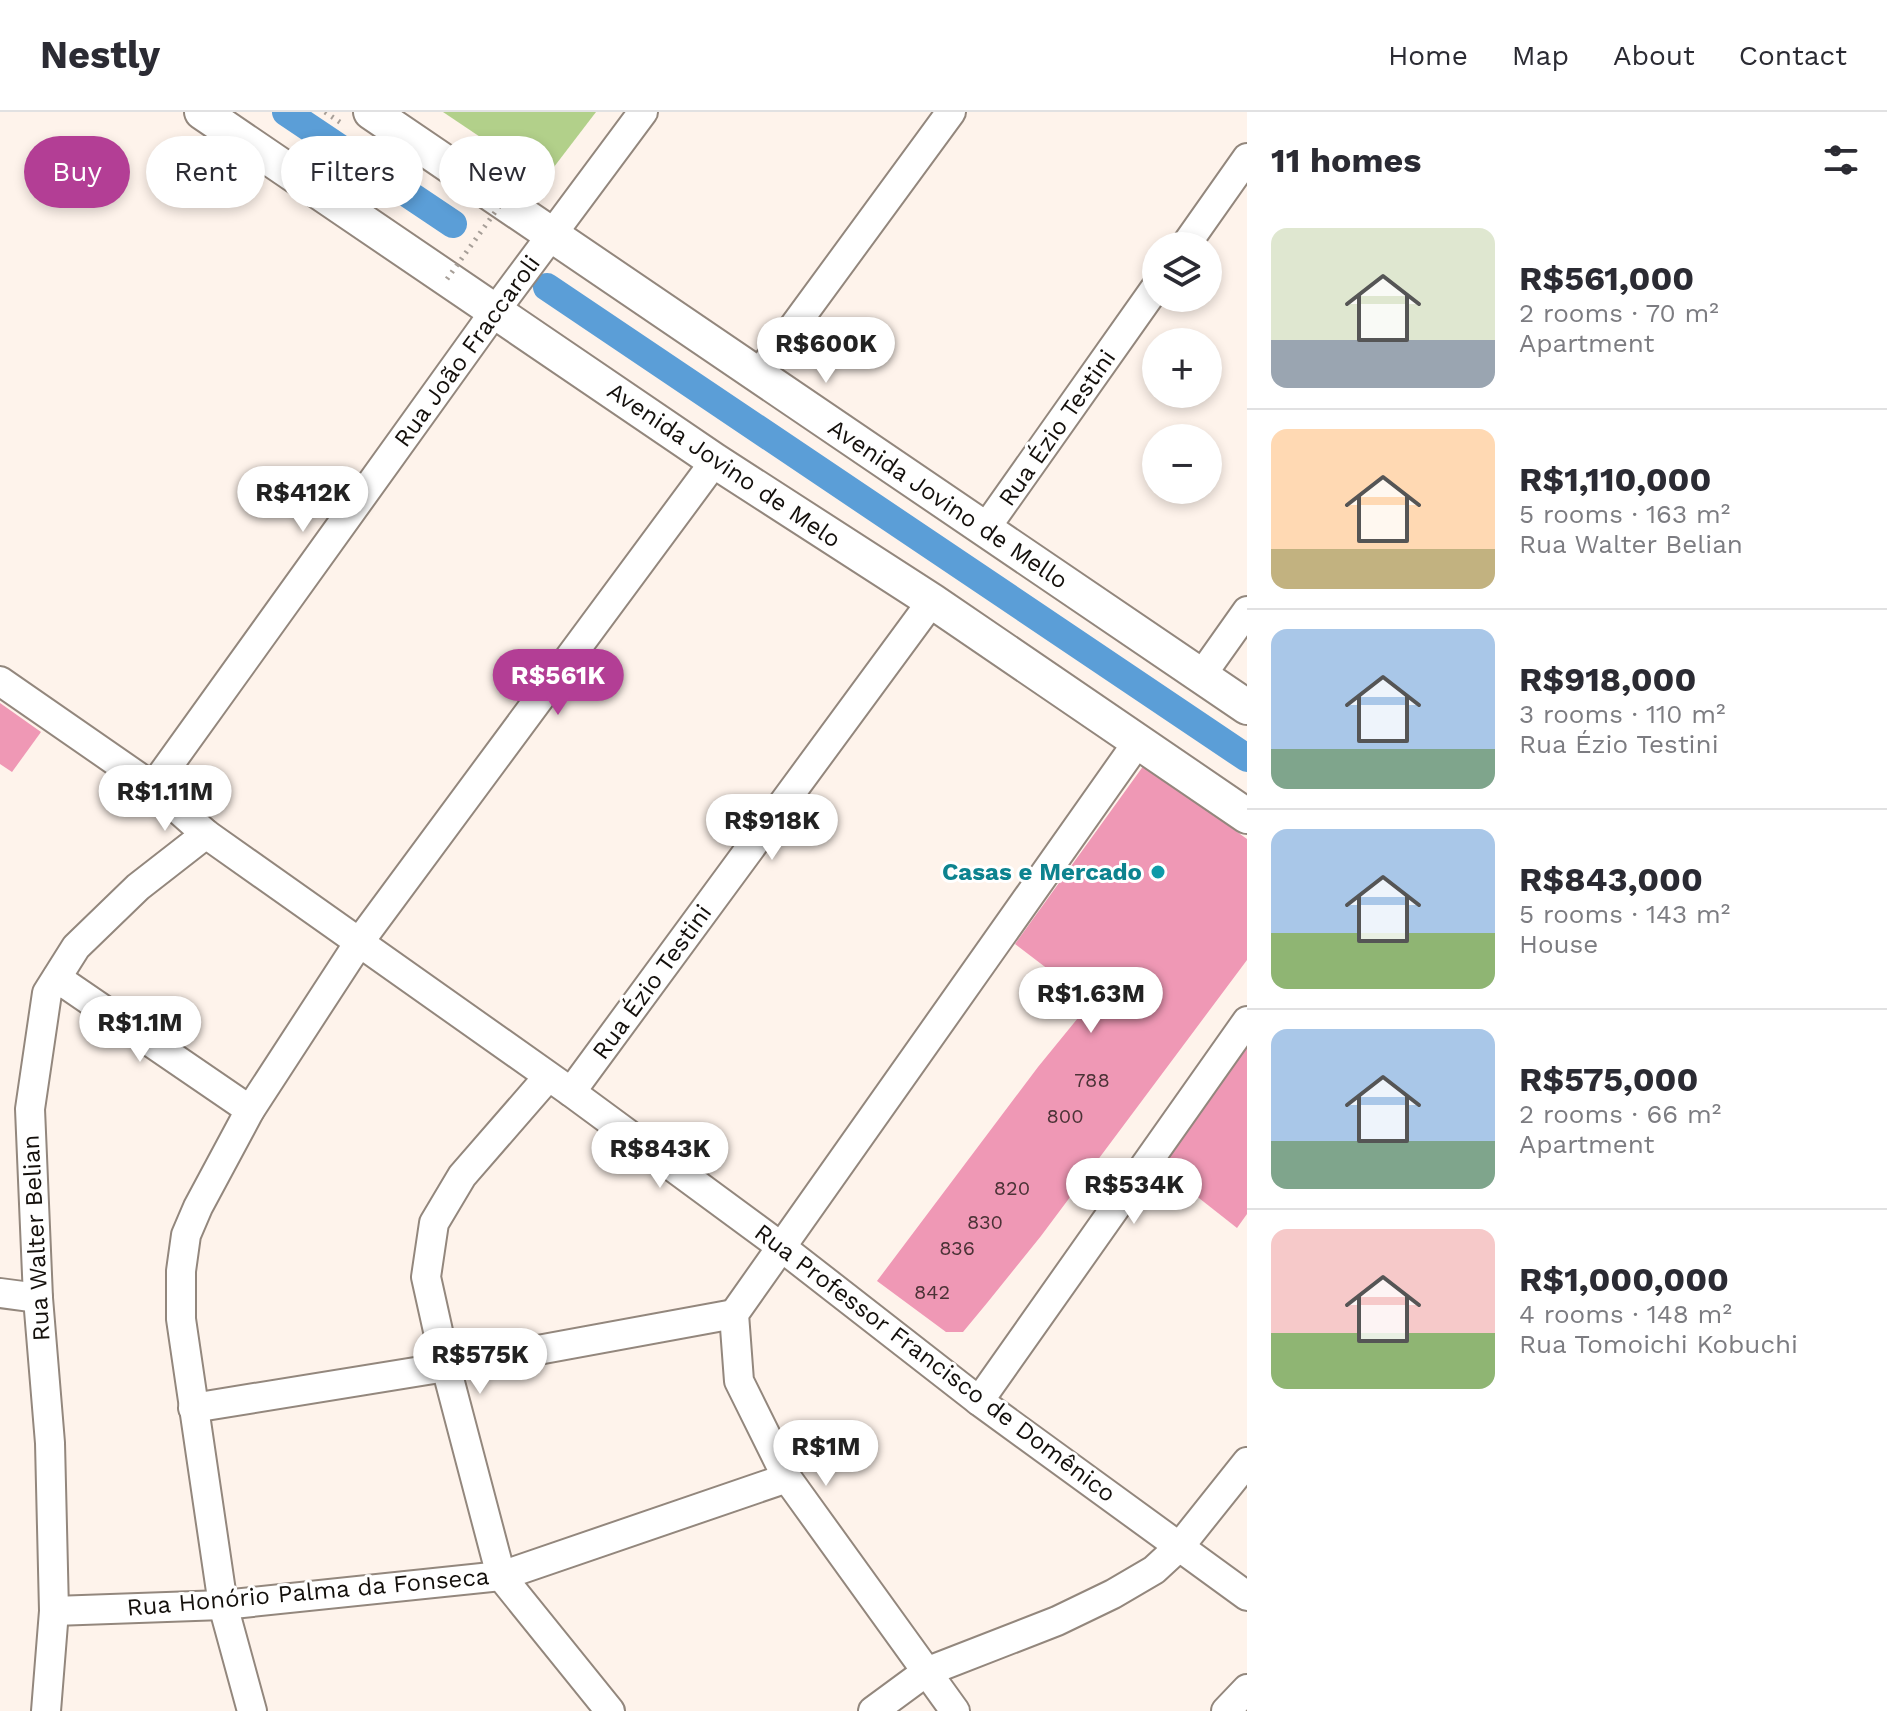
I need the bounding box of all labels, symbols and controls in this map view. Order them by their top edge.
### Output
text: Nestly [40,33,160,77]
text: Home [1388,39,1468,72]
text: Map [1512,39,1569,72]
text: About [1613,39,1695,72]
text: Contact [1739,39,1847,72]
chip: Buy [24,136,130,208]
chip: Rent [146,136,265,208]
chip: Filters [281,136,423,208]
chip: New [439,136,555,208]
icon: filters [1819,138,1863,182]
text: 11 homes [1271,140,1421,180]
map controls [1142,232,1222,504]
button: layers [1142,232,1222,312]
street label: Rua João Fraccaroli [388,250,546,452]
text: R$561,000 [1519,258,1694,298]
icon: home [1335,260,1431,356]
text: 2 rooms · 70 m² [1519,298,1719,328]
pin: R$600K [761,317,891,385]
text: R$600K [775,328,877,358]
button: + [1142,328,1222,408]
text: Apartment [1519,328,1655,358]
street label: Rua Ézio Testini [993,345,1121,511]
street label: Avenida Jovino de Melo [602,376,846,554]
street label: Avenida Jovino de Mello [823,413,1073,595]
button: − [1142,424,1222,504]
text: R$1,110,000 [1519,459,1711,499]
icon: home [1335,461,1431,557]
pin: R$412K [238,466,368,534]
text: R$412K [255,477,351,507]
text: 5 rooms · 163 m² [1519,499,1730,529]
text: Rua Walter Belian [1519,529,1743,559]
pin: R$561K [493,649,623,717]
text: R$918,000 [1519,659,1696,699]
text: R$561K [511,660,605,690]
icon: home [1335,661,1431,757]
text: 3 rooms · 110 m² [1519,699,1726,729]
text: Rua Ézio Testini [1519,729,1719,759]
pin: R$1.11M [91,765,239,833]
text: R$1.11M [117,776,213,806]
pin: R$918K [707,794,837,862]
text: R$918K [724,805,820,835]
place label: Casas e Mercado [942,858,1142,886]
text: R$843,000 [1519,859,1703,899]
icon: home [1335,861,1431,957]
marker: Casas e Mercado [1149,863,1167,881]
street label: Rua Ézio Testini [587,899,717,1065]
text: 5 rooms · 143 m² [1519,899,1730,929]
text: House [1519,929,1598,959]
pin: R$1.63M [1017,967,1165,1035]
text: R$1.63M [1037,978,1145,1008]
pin: R$1.1M [75,996,205,1064]
text: R$1.1M [97,1007,183,1037]
text: R$575,000 [1519,1059,1698,1099]
icon: home [1335,1061,1431,1157]
house number: 788 [1074,1068,1110,1092]
text: 2 rooms · 66 m² [1519,1099,1721,1129]
house number: 800 [1046,1104,1084,1128]
pin: R$843K [595,1122,725,1190]
text: Apartment [1519,1129,1655,1159]
text: R$843K [609,1133,711,1163]
street label: Rua Walter Belian [17,1134,55,1342]
pin: R$534K [1069,1158,1199,1226]
text: R$534K [1084,1169,1184,1199]
house number: 820 [994,1176,1030,1200]
house number: 830 [967,1210,1003,1234]
street label: Rua Professor Francisco de Domênico [749,1218,1121,1508]
house number: 836 [939,1236,975,1260]
text: R$1,000,000 [1519,1259,1729,1299]
icon: home [1335,1261,1431,1357]
house number: 842 [914,1280,950,1304]
text: 4 rooms · 148 m² [1519,1299,1732,1329]
pin: R$575K [415,1328,545,1396]
text: Rua Tomoichi Kobuchi [1519,1329,1798,1359]
text: R$575K [431,1339,529,1369]
pin: R$1M [779,1420,873,1488]
text: R$1M [791,1431,861,1461]
street label: Rua Honório Palma da Fonseca [126,1562,490,1622]

